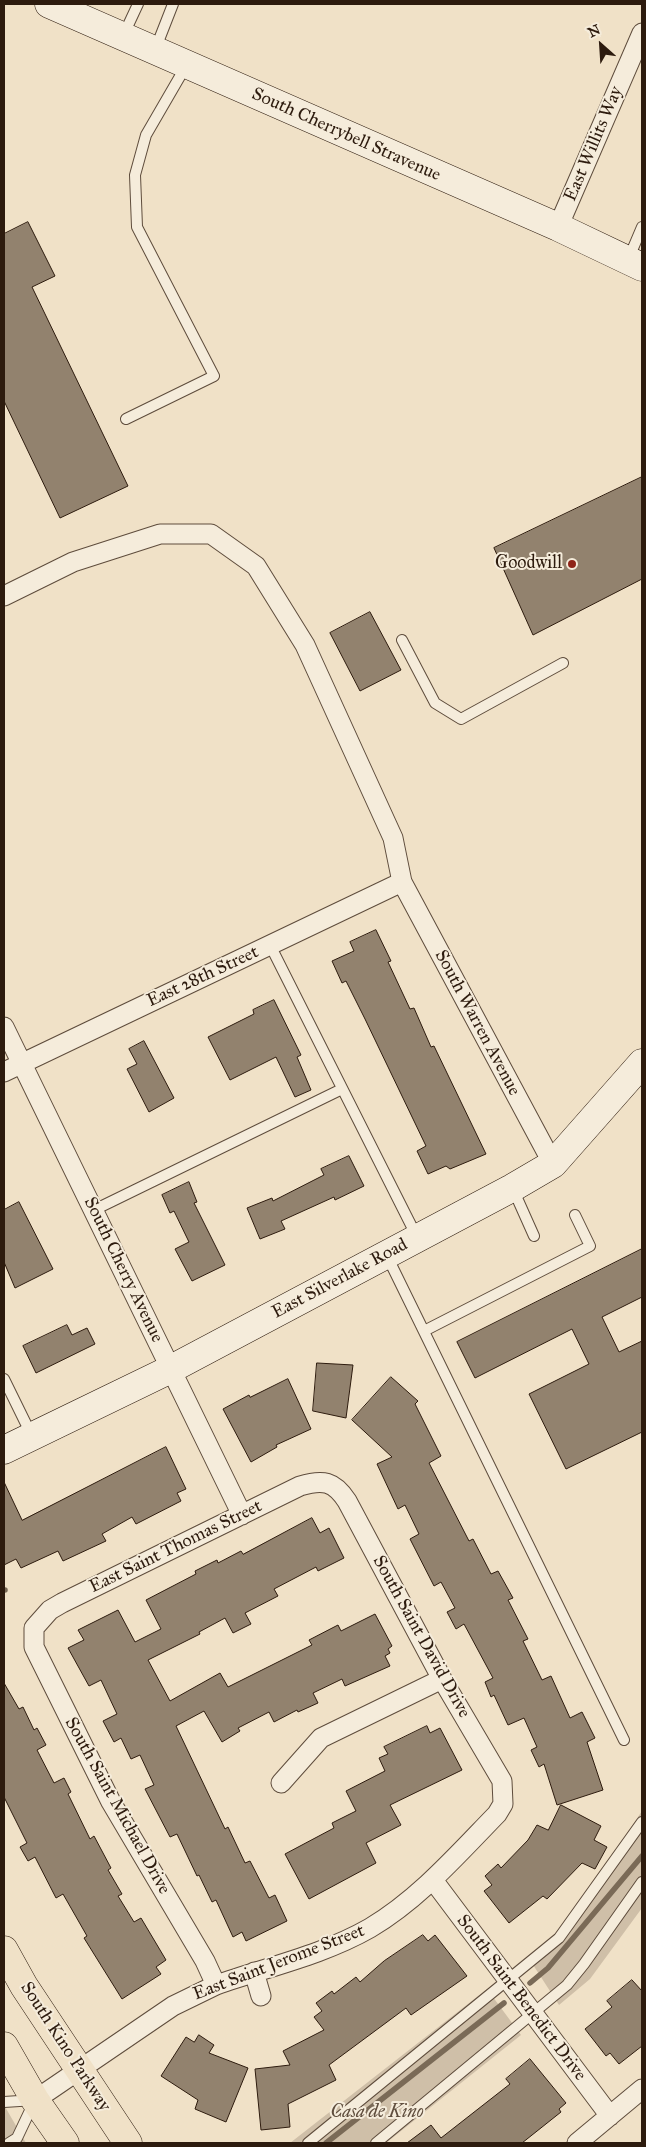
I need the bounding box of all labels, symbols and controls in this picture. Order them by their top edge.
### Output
north arrow [576,20,626,70]
text: N [585,21,603,41]
street label: East Willits Way [560,83,628,205]
street label: South Cherrybell Stravenue [248,84,444,186]
place label: Goodwill [495,553,562,575]
marker: Goodwill [566,558,578,570]
street label: East 28th Street [144,942,262,1012]
street label: South Warren Avenue [429,947,525,1099]
street label: South Cherry Avenue [78,1194,168,1346]
street label: East Silverlake Road [269,1234,411,1324]
street label: East Saint Thomas Street [86,1496,266,1598]
street label: South Saint David Drive [367,1552,475,1722]
street label: South Saint Michael Drive [59,1714,175,1898]
street label: South Saint Benedict Drive [452,1911,590,2085]
street label: East Saint Jerome Street [190,1920,368,2006]
street label: South Kino Parkway [15,1978,115,2116]
park label: Casa de Kino [330,2102,424,2124]

